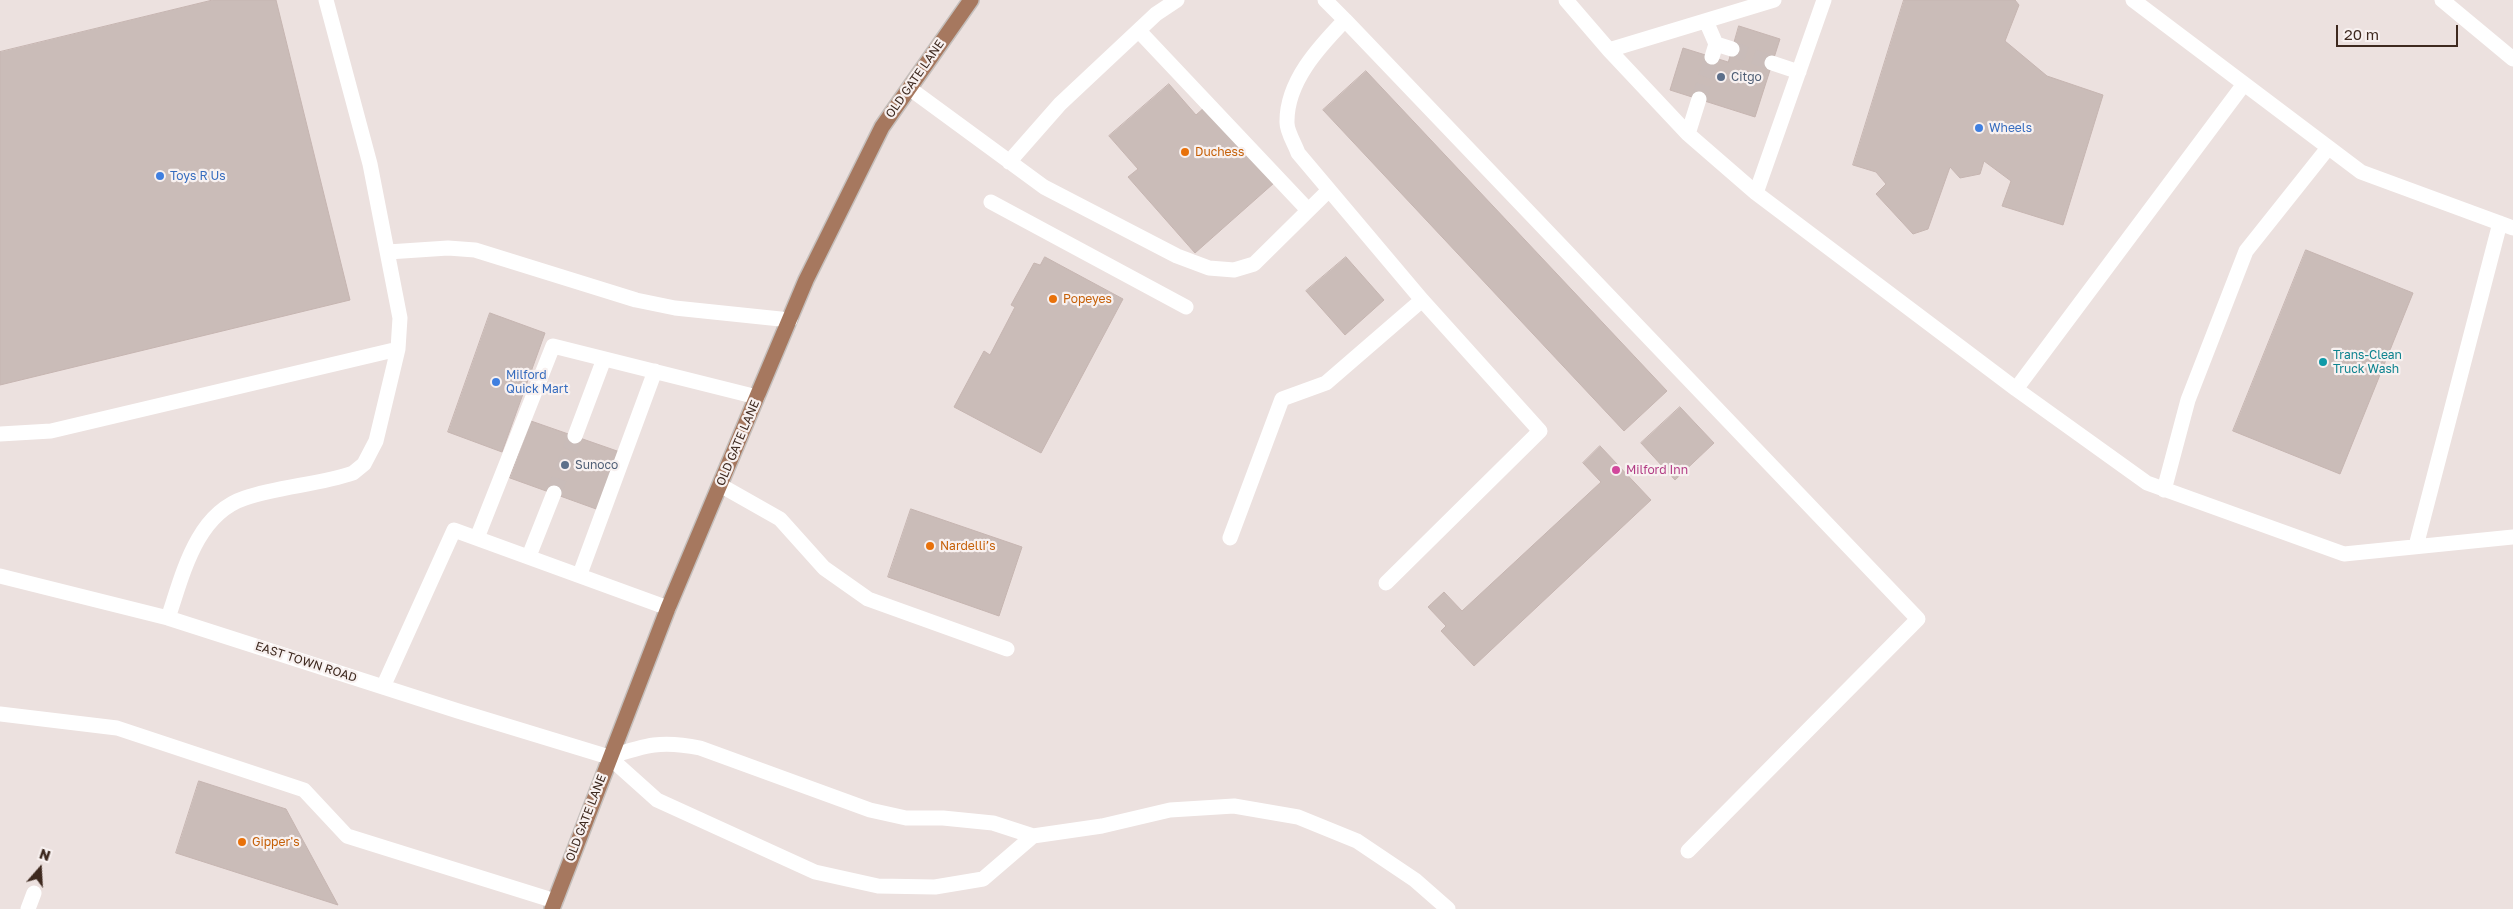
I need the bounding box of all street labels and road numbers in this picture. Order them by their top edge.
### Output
street label: OLD GATE LANE [883,37,947,121]
street label: OLD GATE LANE [713,398,763,488]
street label: EAST TOWN ROAD [253,639,359,685]
street label: OLD GATE LANE [563,773,609,863]

